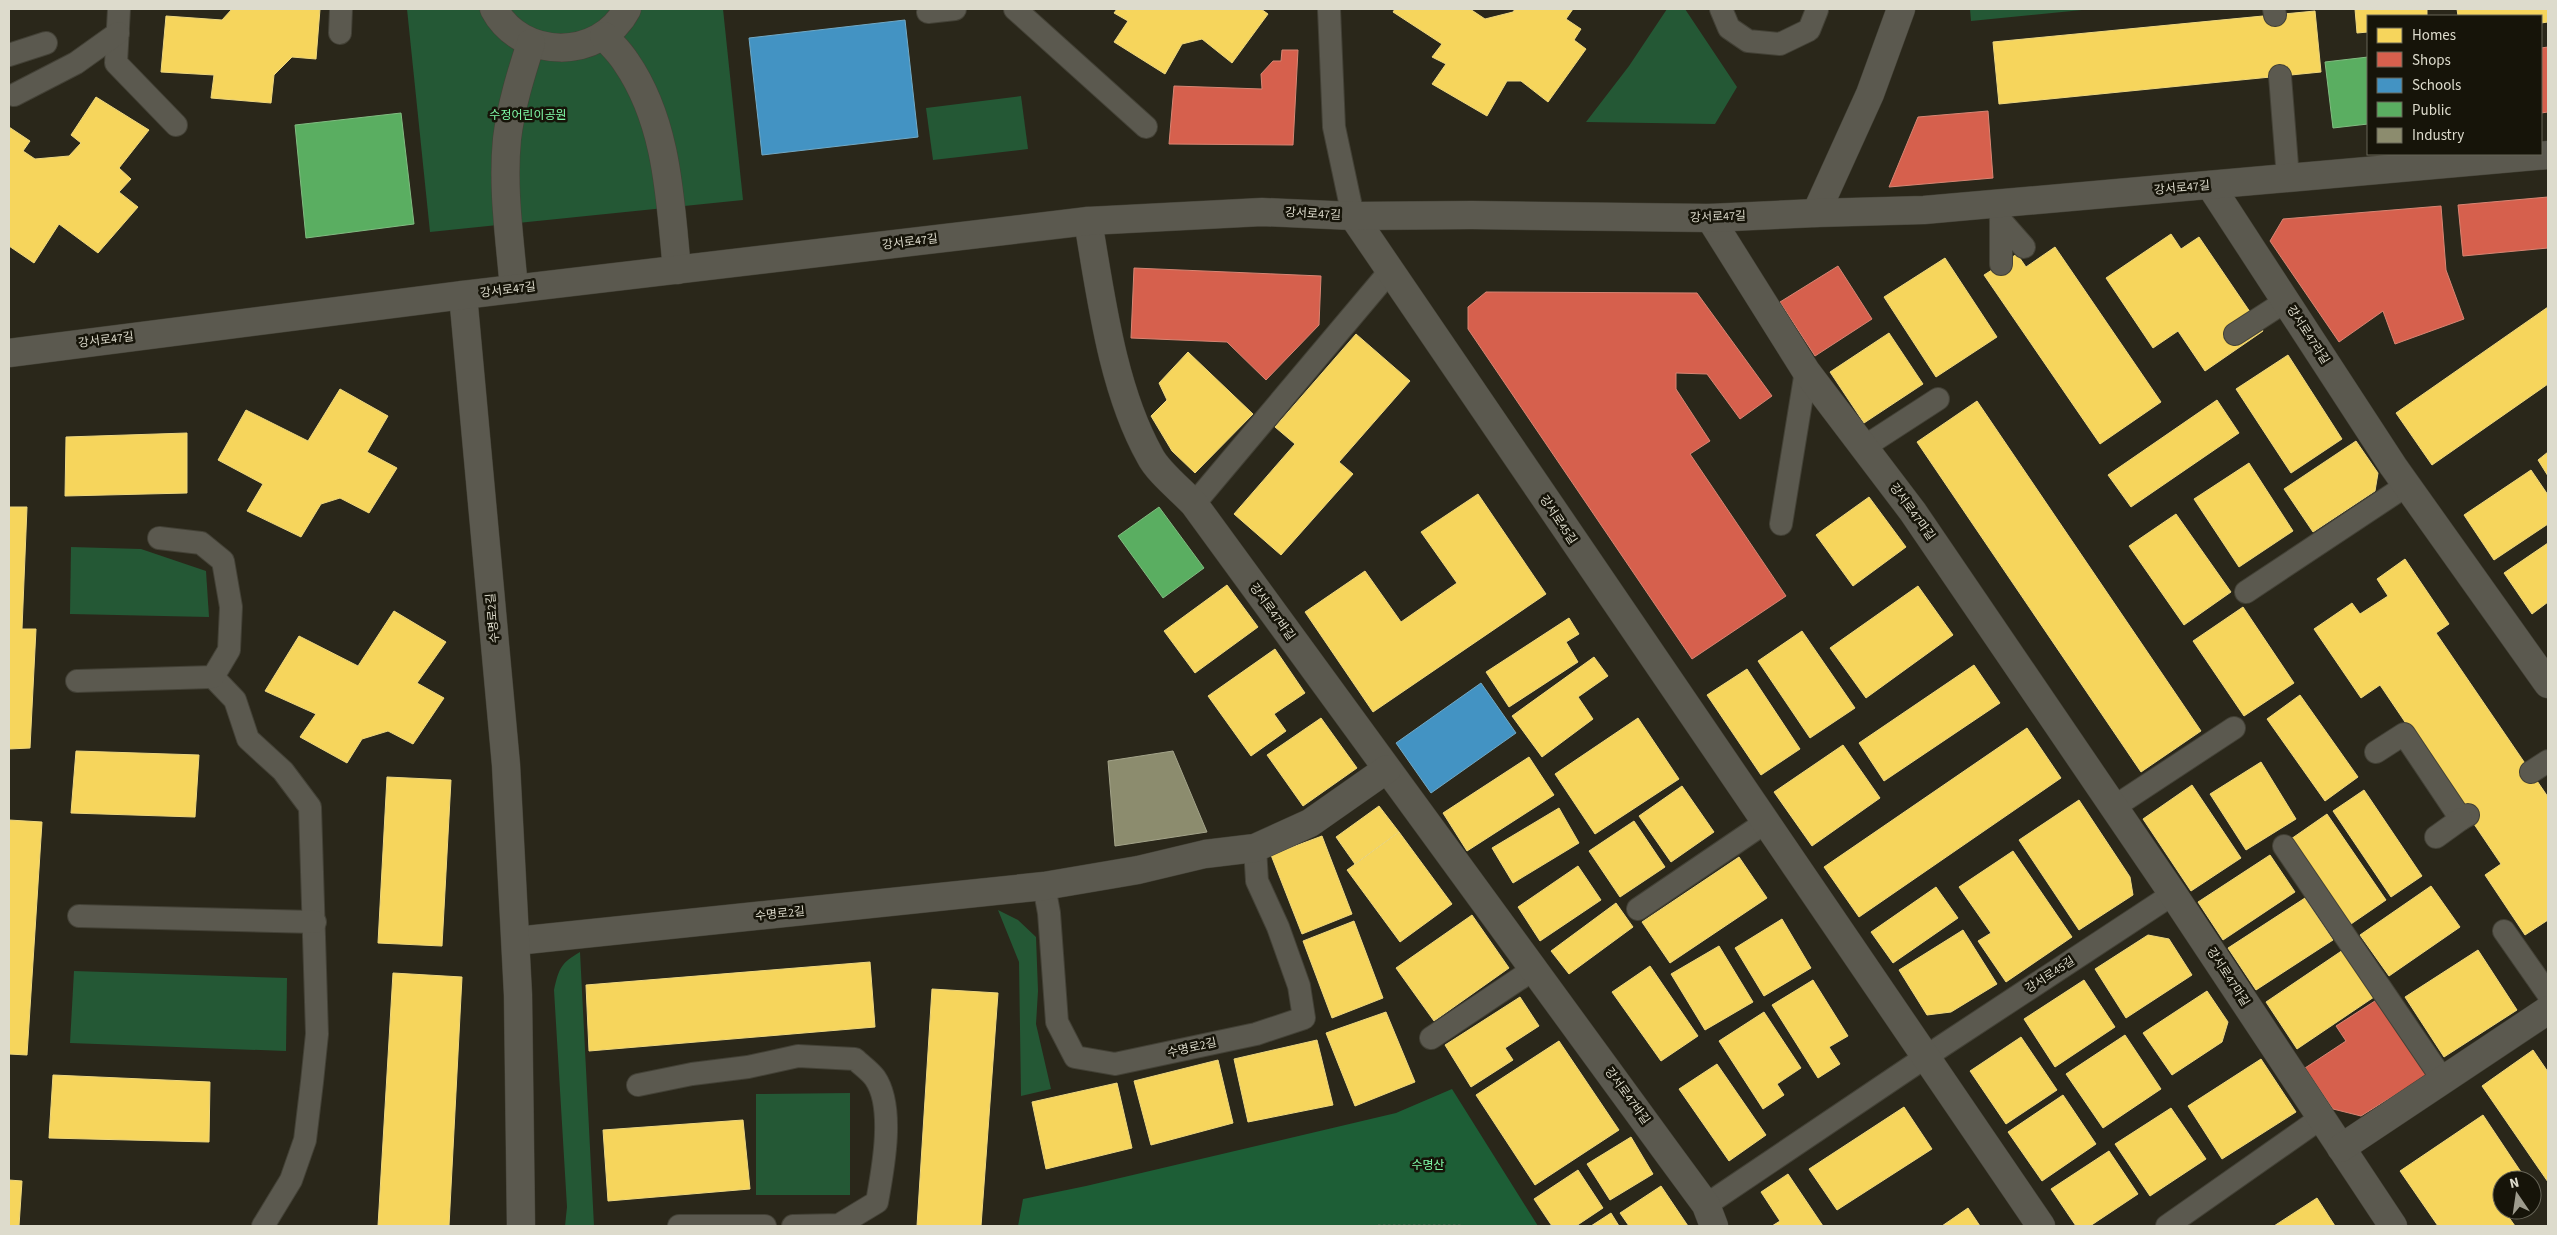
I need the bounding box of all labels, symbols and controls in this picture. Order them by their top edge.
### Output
legend [2367,15,2542,155]
text: Homes [2412,25,2456,46]
text: Shops [2412,50,2451,71]
text: Schools [2412,75,2461,96]
text: Public [2412,100,2451,121]
park label: 수정어린이공원 [489,107,567,124]
text: Industry [2412,125,2464,146]
street label: 강서로47길 [2153,177,2211,199]
street label: 강서로47길 [1285,204,1341,224]
street label: 강서로47길 [1690,208,1746,226]
street label: 강서로47길 [881,230,939,254]
street label: 강서로47길 [479,278,537,302]
street label: 강서로47라길 [2283,302,2333,368]
street label: 강서로47길 [77,328,135,352]
street label: 강서로47마길 [1885,480,1939,544]
street label: 강서로45길 [1535,492,1581,548]
street label: 강서로47바길 [1245,580,1299,644]
street label: 수명로2길 [482,592,504,644]
street label: 수명로2길 [754,903,806,925]
street label: 강서로47마길 [2203,944,2253,1010]
street label: 강서로45길 [2022,953,2078,997]
street label: 수명로2길 [1166,1034,1218,1062]
street label: 강서로47바길 [1600,1064,1654,1128]
park label: 수명산 [1411,1157,1445,1174]
north arrow [2492,1170,2542,1220]
text: N [2508,1173,2521,1194]

